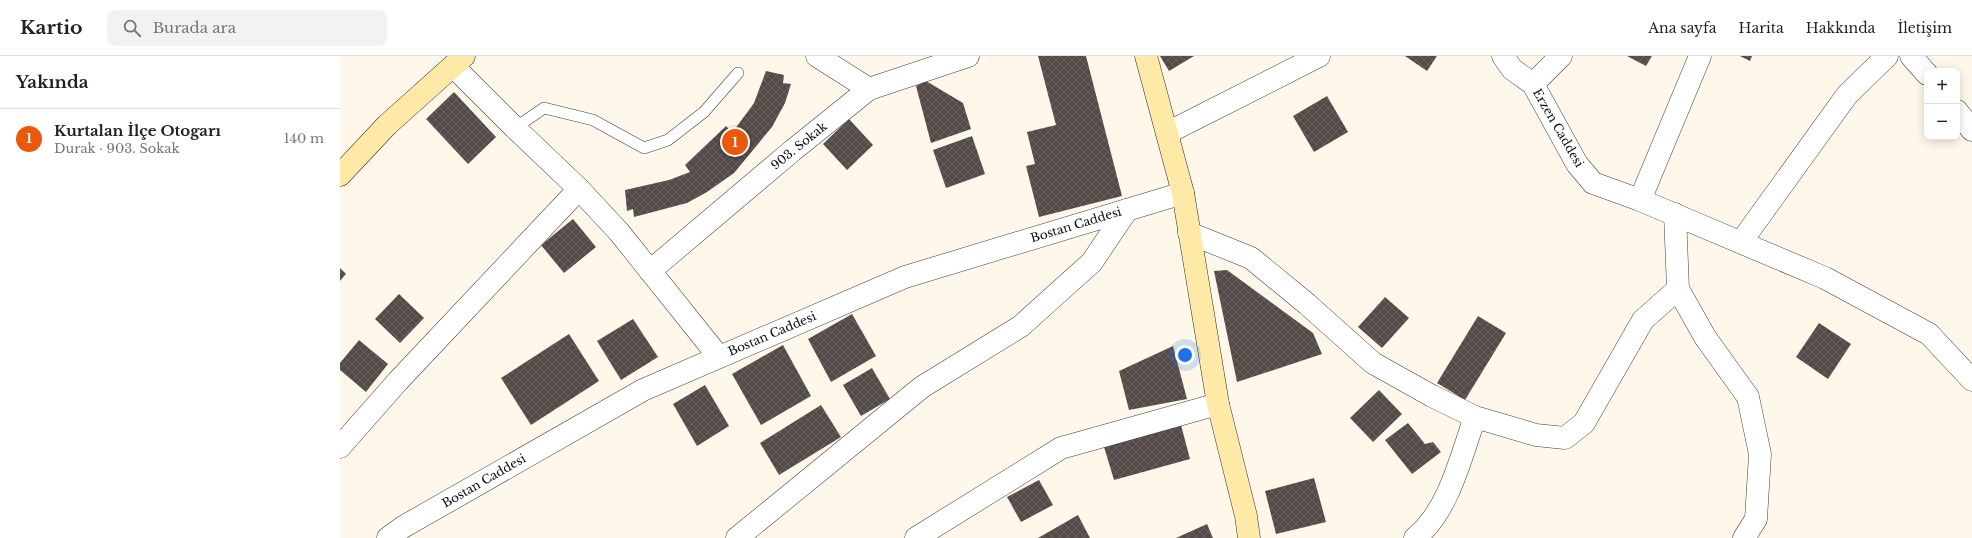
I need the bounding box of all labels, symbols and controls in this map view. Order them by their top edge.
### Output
search box [107,10,387,46]
text: Kartio [20,16,83,39]
icon: search [121,17,143,39]
text: Burada ara [153,18,236,37]
text: Ana sayfa [1648,19,1717,37]
text: Harita [1739,19,1784,37]
text: Hakkında [1806,19,1875,37]
text: İletişim [1897,19,1952,37]
map controls [1924,68,1960,140]
button: + [1924,68,1960,104]
text: Yakında [16,72,88,93]
street label: Erzen Caddesi [1530,86,1587,170]
button: − [1924,104,1960,140]
street label: 903. Sokak [768,118,830,173]
text: Kurtalan İlçe Otogarı [54,121,221,140]
pin: 1 [722,127,748,157]
text: 1 [26,130,32,147]
text: 140 m [284,130,324,147]
text: Durak · 903. Sokak [54,140,180,157]
street label: Bostan Caddesi [1029,204,1123,245]
street label: Bostan Caddesi [725,308,818,359]
your location [1175,345,1195,365]
street label: Bostan Caddesi [439,450,528,511]

